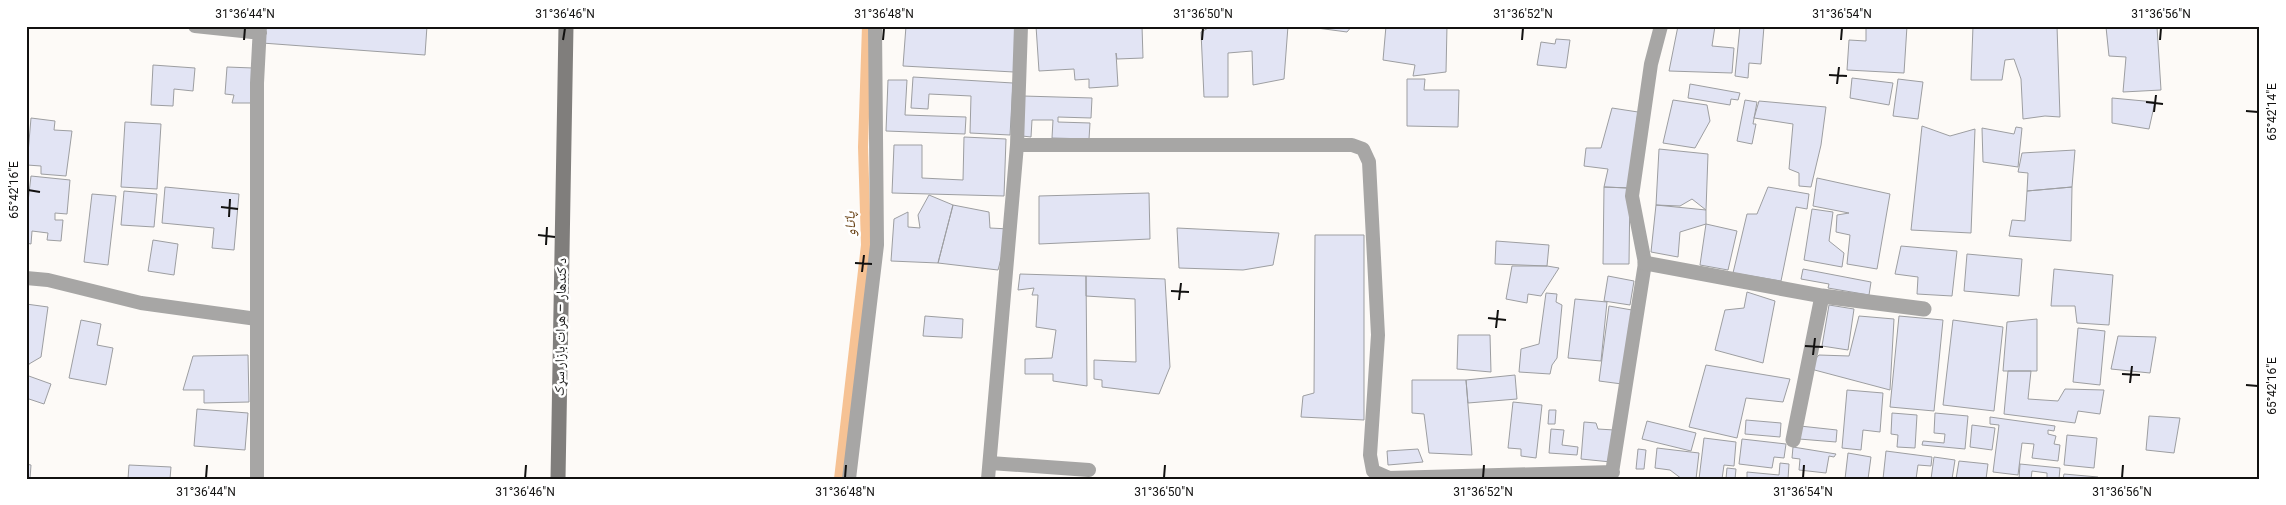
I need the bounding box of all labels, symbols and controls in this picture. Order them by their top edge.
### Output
text: 31°36'44"N [215,7,275,21]
text: 31°36'46"N [535,7,595,21]
text: 31°36'48"N [854,7,914,21]
text: 31°36'50"N [1173,7,1233,21]
text: 31°36'52"N [1493,7,1553,21]
text: 31°36'54"N [1812,7,1872,21]
text: 31°36'56"N [2131,7,2191,21]
text: 65°42'14"E [2265,83,2279,141]
text: 65°42'16"E [7,161,21,219]
water label: پاتاو [841,210,860,238]
street label: د کندهار – هرات بازار سړک [551,257,570,396]
text: 65°42'16"E [2265,357,2279,415]
text: 31°36'44"N [176,485,236,499]
text: 31°36'46"N [495,485,555,499]
text: 31°36'48"N [815,485,875,499]
text: 31°36'50"N [1134,485,1194,499]
text: 31°36'52"N [1453,485,1513,499]
text: 31°36'54"N [1773,485,1833,499]
text: 31°36'56"N [2092,485,2152,499]

